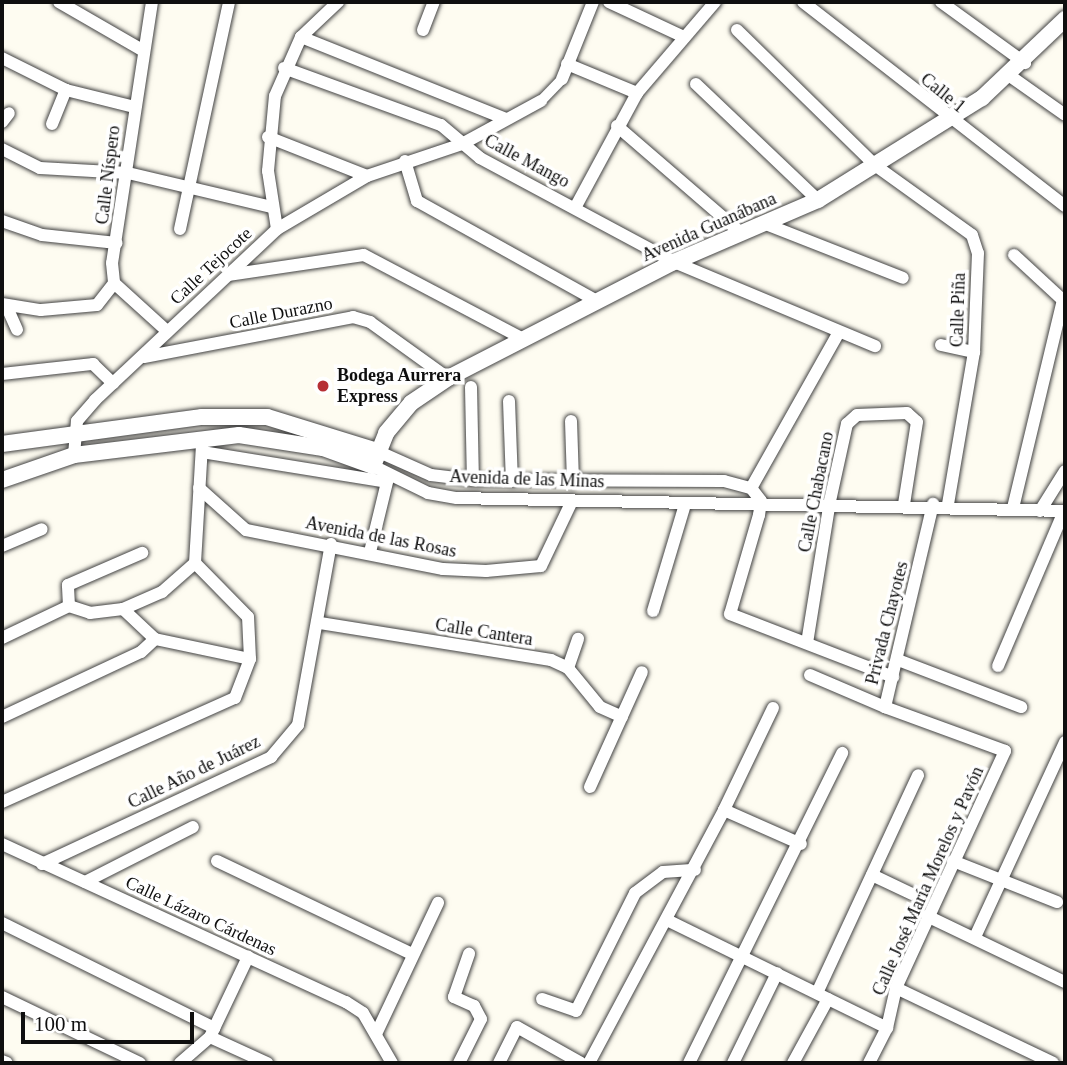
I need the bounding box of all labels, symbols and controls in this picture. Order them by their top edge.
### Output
street label: Calle 1 [916,68,970,118]
street label: Calle Níspero [91,124,125,226]
street label: Calle Mango [481,130,573,192]
street label: Avenida Guanábana [638,188,780,266]
street label: Calle Tejocote [166,223,256,309]
street label: Calle Piña [946,272,970,348]
street label: Calle Durazno [228,292,334,334]
place label: Bodega Aurrera Express [337,365,462,408]
marker: Bodega Aurrera Express [315,378,331,394]
street label: Calle Chabacano [794,430,838,554]
street label: Avenida de las Minas [449,465,605,493]
street label: Avenida de las Rosas [304,512,458,562]
street label: Privada Chayotes [861,559,913,687]
street label: Calle Cantera [434,614,534,650]
street label: Calle Año de Juárez [124,730,264,814]
street label: Calle José María Morelos y Pavón [868,763,988,999]
street label: Calle Lázaro Cárdenas [122,872,280,960]
scale bar [24,998,198,1042]
text: 100 m [34,1012,87,1036]

